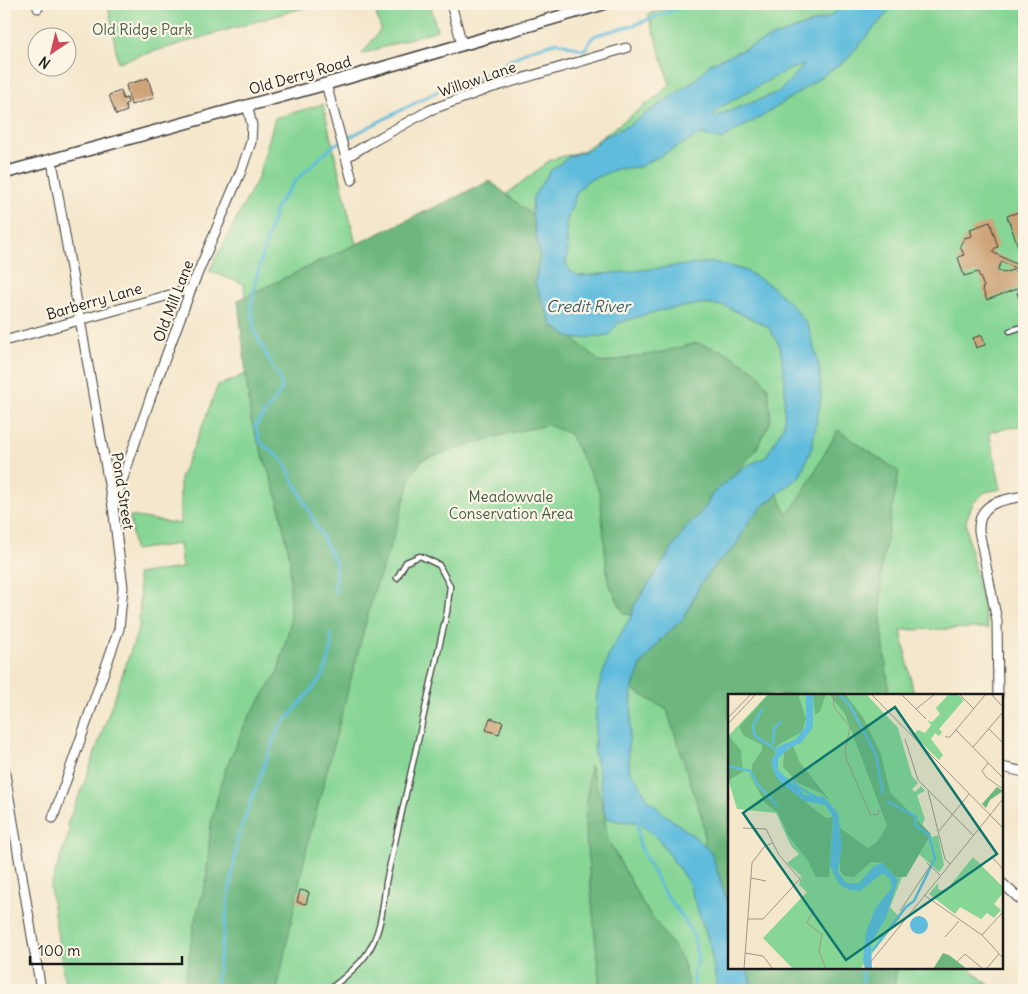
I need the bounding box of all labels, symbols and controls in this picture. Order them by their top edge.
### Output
park label: Old Ridge Park [92,20,192,39]
north arrow [28,28,78,78]
street label: Old Derry Road [247,51,354,99]
text: N [35,52,54,73]
street label: Willow Lane [436,57,518,101]
street label: Old Mill Lane [149,257,197,345]
street label: Barberry Lane [44,278,144,324]
water label: Credit River [546,296,632,316]
street label: Pond Street [107,451,139,531]
park label: Meadowvale Conservation Area [449,487,574,523]
inset map [728,694,1003,969]
scale bar [30,934,182,966]
text: 100 m [38,941,80,960]

